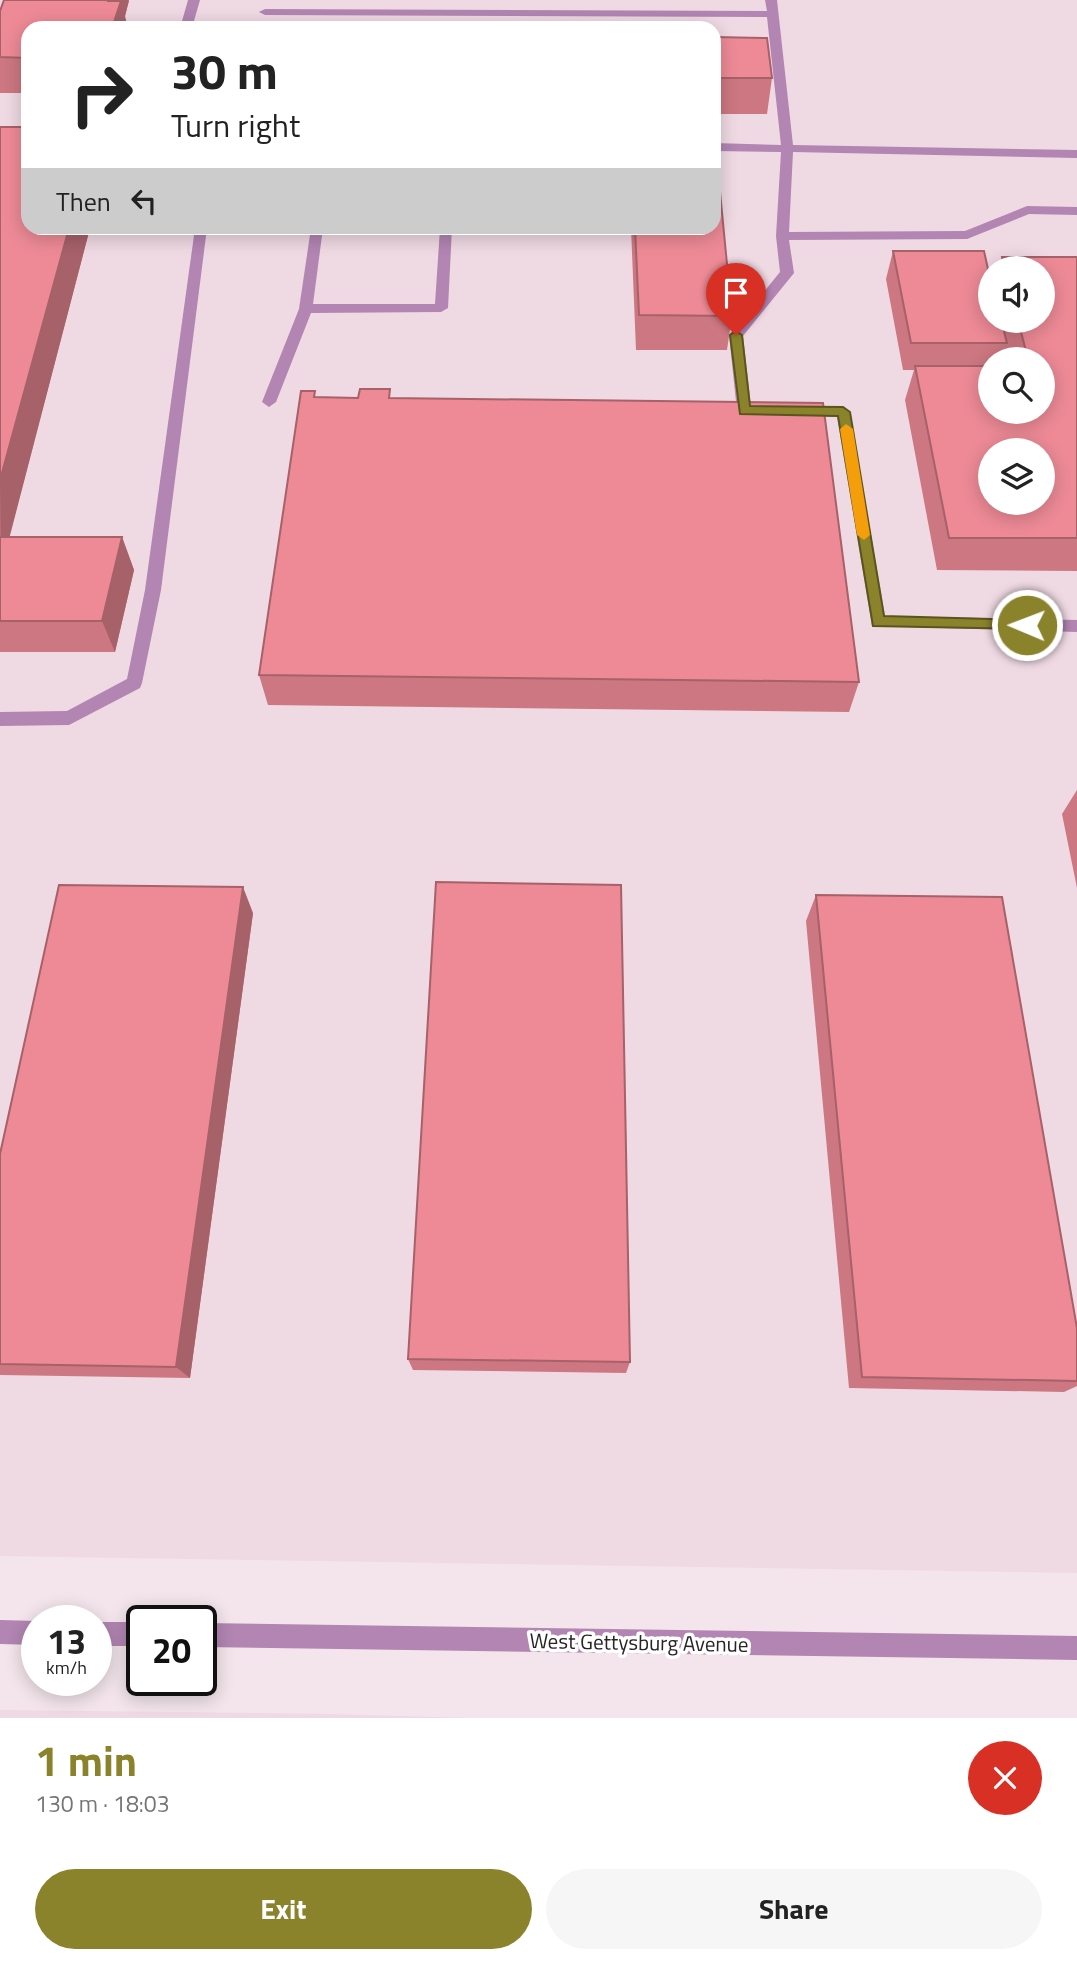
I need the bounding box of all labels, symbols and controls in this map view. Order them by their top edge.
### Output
text: 30 m [171,33,278,108]
icon: right [56,49,147,140]
text: Turn right [171,101,300,149]
text: Then [56,182,111,221]
icon: left [125,182,163,220]
map controls [978,256,1055,515]
button: sound [978,256,1055,333]
pin [706,263,766,335]
icon: arrive [717,274,755,312]
button: search [978,347,1055,424]
button: layers [978,438,1055,515]
position arrow [990,588,1064,662]
speed limit sign: 20 [126,1605,217,1696]
text: 13 [47,1614,86,1668]
street label: West Gettysburg Avenue [529,1624,749,1660]
text: km/h [46,1654,87,1681]
text: 1 min [35,1728,137,1792]
button: close [968,1741,1042,1815]
text: 130 m · 18:03 [35,1786,170,1821]
button: Exit [35,1869,532,1949]
button: Share [546,1869,1042,1949]

